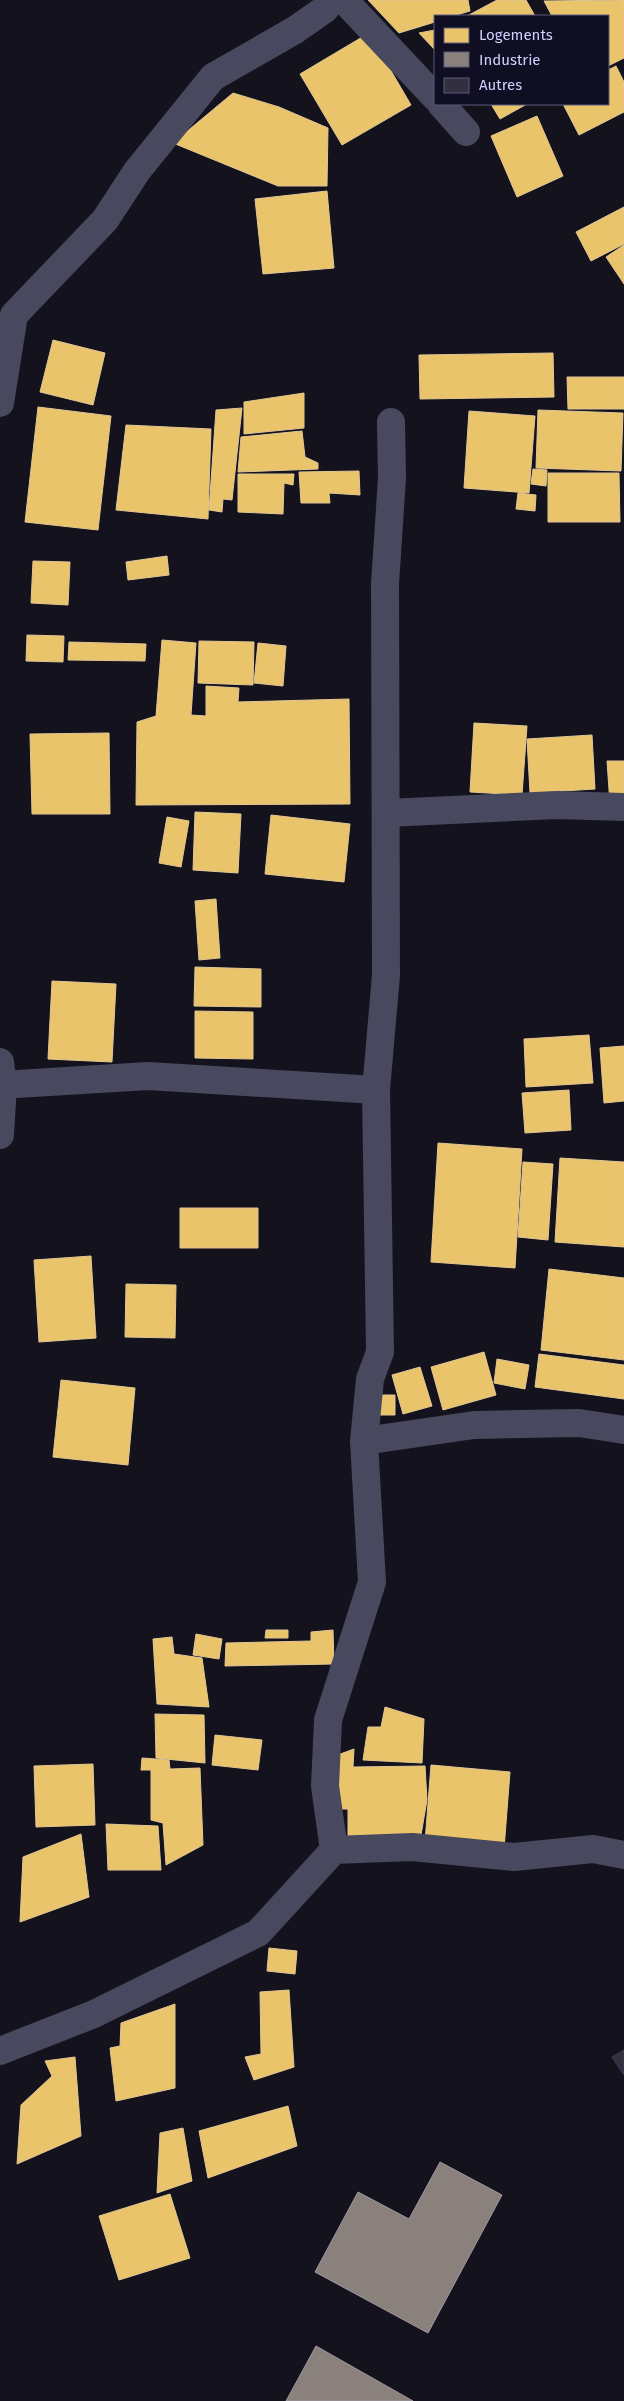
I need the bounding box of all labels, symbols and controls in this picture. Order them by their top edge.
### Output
legend [434,15,609,105]
text: Logements [479,26,553,44]
text: Industrie [479,51,541,69]
text: Autres [479,76,522,94]

